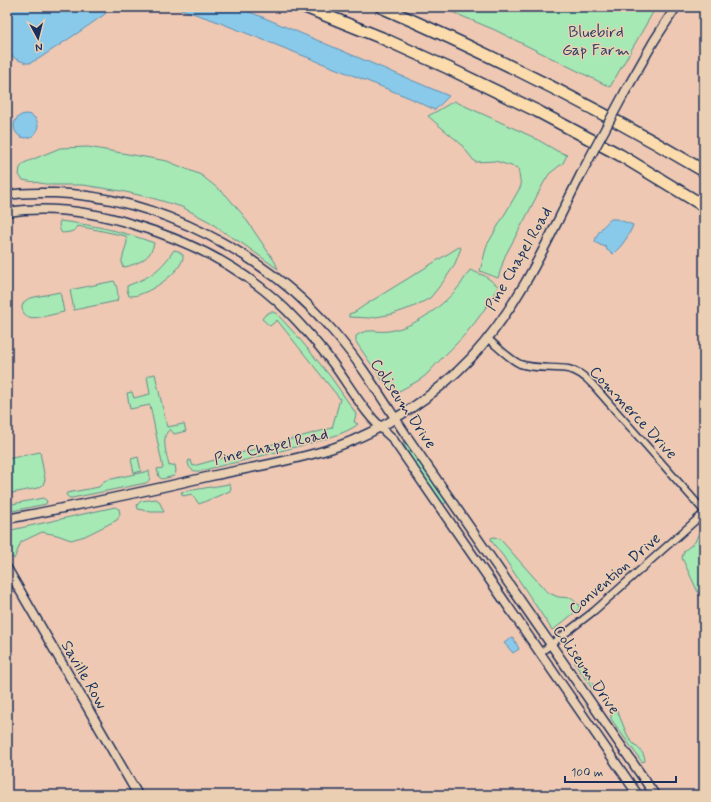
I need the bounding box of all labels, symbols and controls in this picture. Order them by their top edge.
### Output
north arrow [18,18,58,58]
park label: Bluebird Gap Farm [562,22,630,61]
text: N [35,40,44,54]
street label: Pine Chapel Road [481,203,557,315]
street label: Coliseum Drive [365,355,441,453]
street label: Commerce Drive [584,362,682,464]
street label: Pine Chapel Road [212,424,330,470]
street label: Convention Drive [565,528,665,620]
street label: Coliseum Drive [547,621,625,719]
street label: Saville Row [56,637,112,714]
scale bar [565,758,676,784]
text: 100 m [571,765,603,781]

